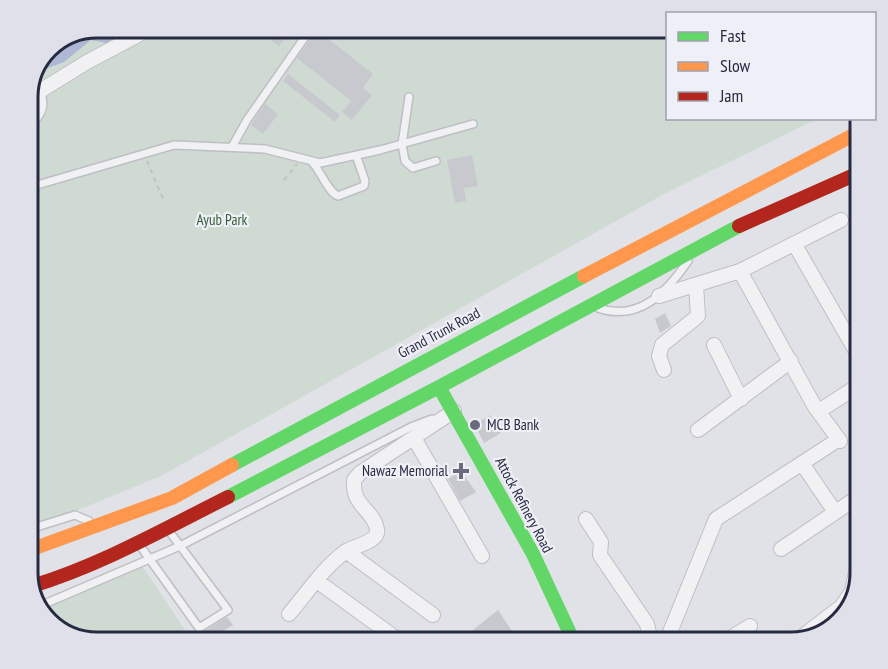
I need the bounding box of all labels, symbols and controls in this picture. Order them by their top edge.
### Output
legend [666,12,876,120]
text: Fast [720,24,746,47]
text: Slow [720,54,751,77]
text: Jam [719,84,743,107]
park label: Ayub Park [197,210,248,229]
street label: Grand Trunk Road [394,303,483,362]
place label: MCB Bank [487,415,539,434]
marker: MCB Bank [468,418,482,432]
street label: Attock Refinery Road [491,454,558,556]
place label: Nawaz Memorial [362,461,449,480]
marker: Nawaz Memorial [452,462,470,480]

